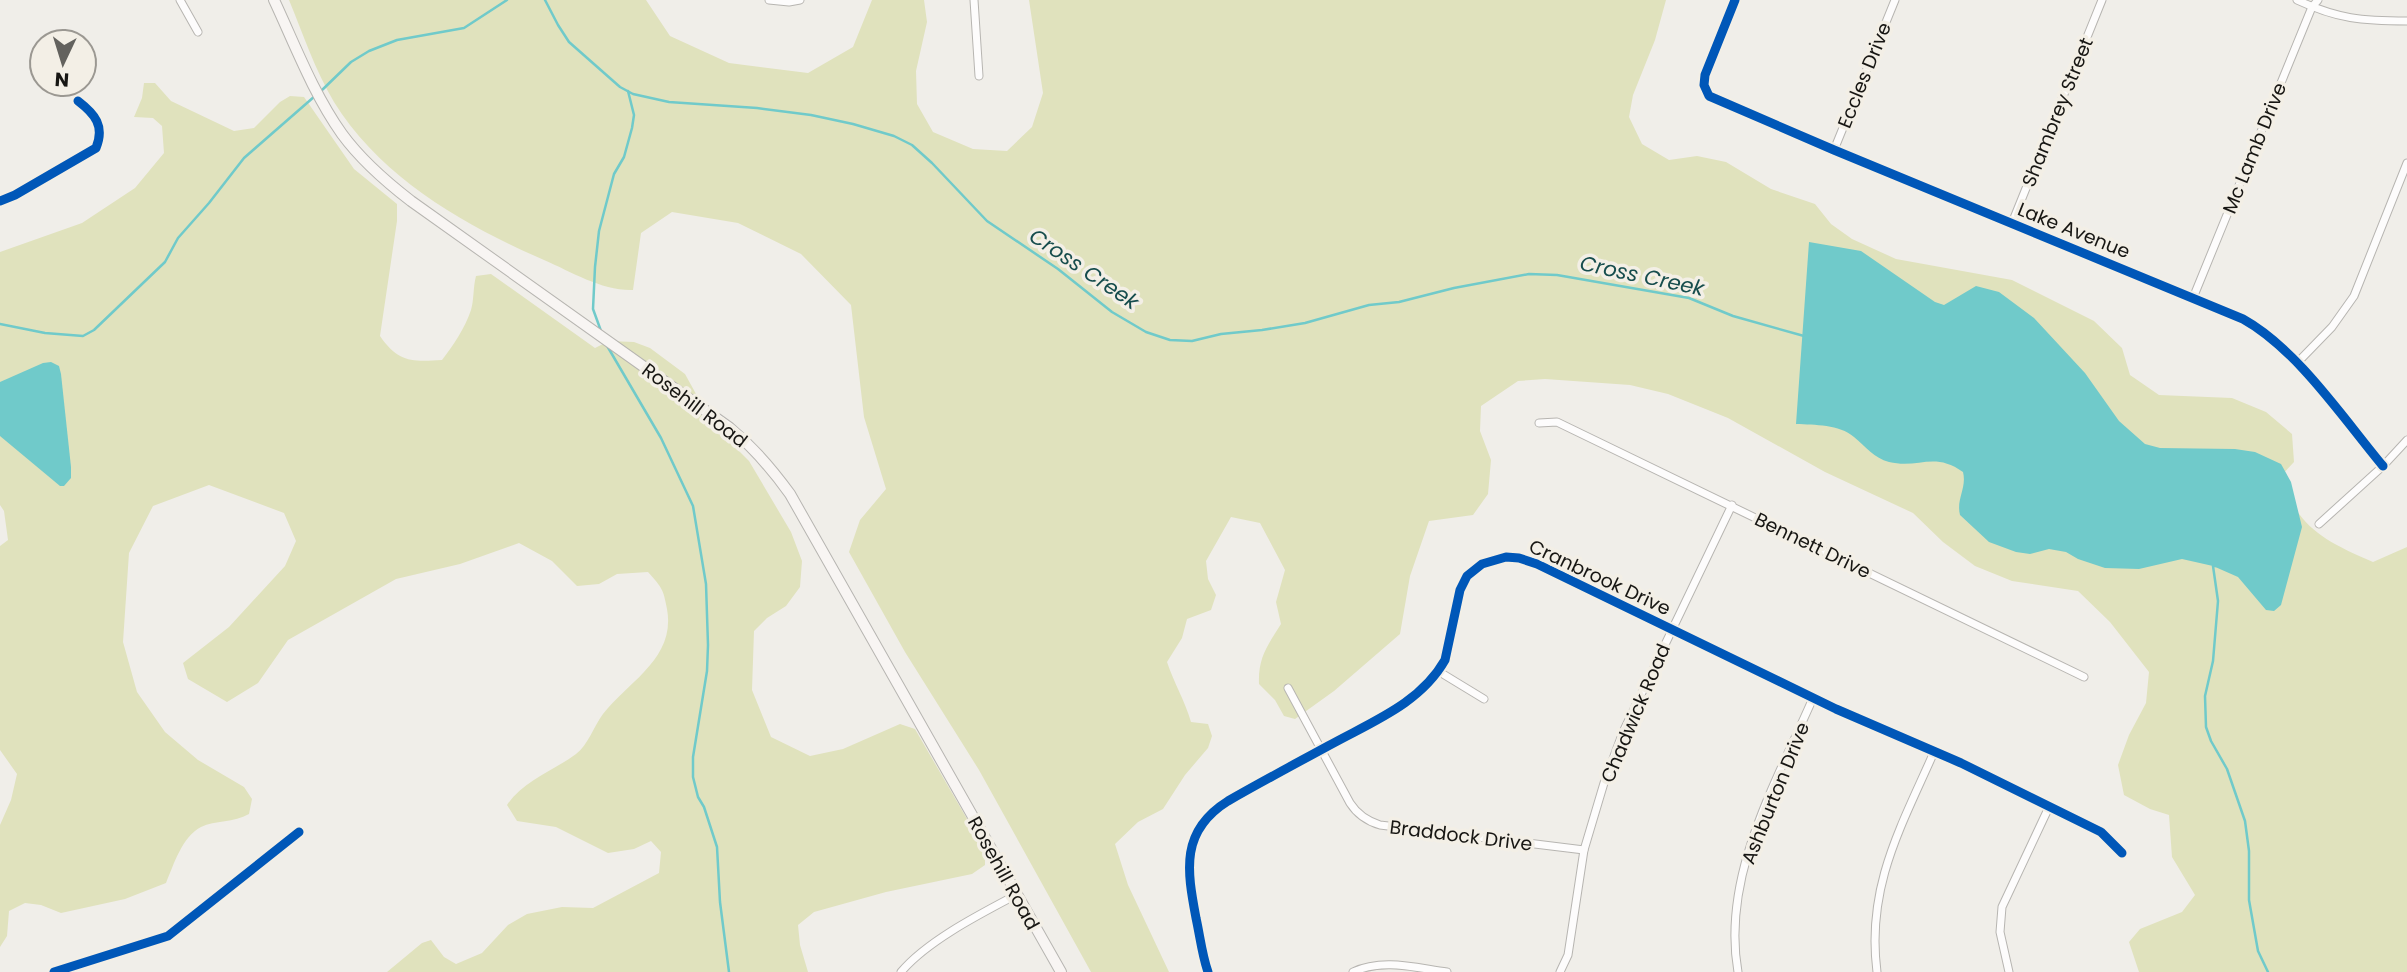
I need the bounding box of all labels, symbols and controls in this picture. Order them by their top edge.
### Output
street label: Eccles Drive [1831,18,1898,132]
north arrow [28,28,98,98]
street label: Shambrey Street [2015,33,2100,191]
text: N [54,65,70,93]
street label: Mc Lamb Drive [2216,79,2293,218]
street label: Lake Avenue [2014,196,2134,265]
water label: Cross Creek [1024,221,1146,317]
water label: Cross Creek [1577,248,1708,303]
street label: Rosehill Road [636,357,753,454]
street label: Bennett Drive [1750,506,1875,585]
street label: Cranbrook Drive [1525,533,1675,622]
street label: Chadwick Road [1594,640,1677,787]
street label: Ashburton Drive [1735,718,1816,868]
street label: Rosehill Road [961,812,1046,935]
street label: Braddock Drive [1388,813,1534,858]

